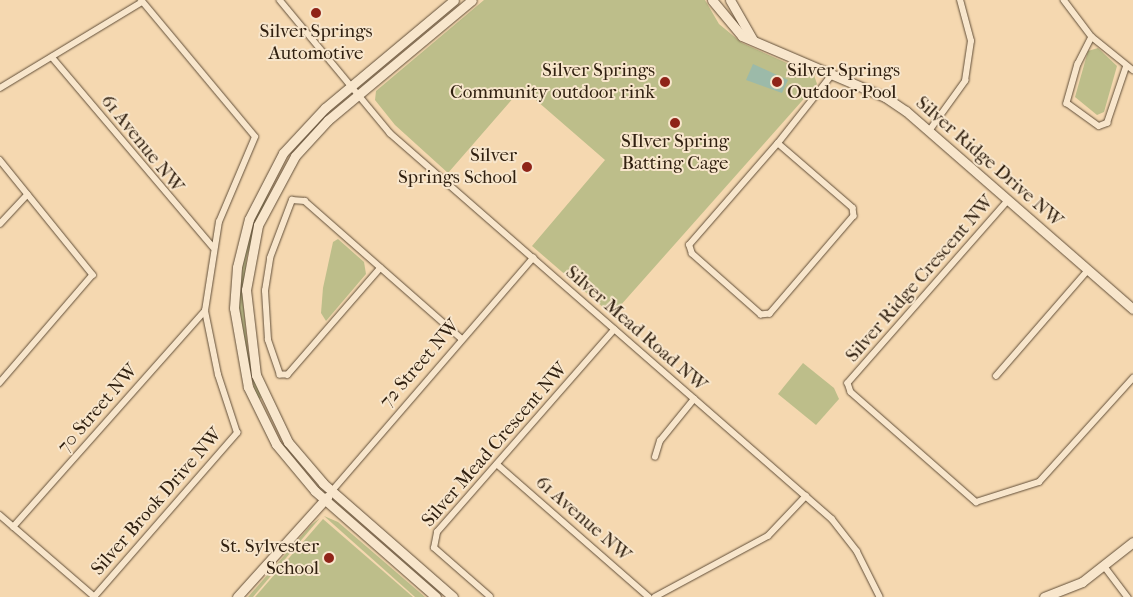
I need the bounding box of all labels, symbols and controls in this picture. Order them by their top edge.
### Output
marker: Silver Springs Automotive [310,7,322,19]
place label: Silver Springs Automotive [260,21,372,65]
place label: Silver Springs Community outdoor rink [450,60,655,104]
place label: Silver Springs Outdoor Pool [787,60,900,104]
marker: Silver Springs Community outdoor rink [659,76,671,88]
marker: Silver Springs Outdoor Pool [771,76,783,88]
street label: 61 Avenue NW [96,90,188,198]
street label: Silver Ridge Drive NW [911,92,1067,232]
marker: SIlver Spring Batting Cage [669,117,681,129]
place label: SIlver Spring Batting Cage [621,131,729,175]
place label: Silver Springs School [398,145,517,189]
marker: Silver Springs School [521,161,533,173]
street label: Silver Ridge Crescent NW [841,191,999,367]
street label: Silver Mead Road NW [561,261,711,397]
street label: 72 Street NW [375,315,465,413]
street label: Silver Mead Crescent NW [417,358,573,532]
street label: 70 Street NW [53,360,143,458]
street label: Silver Brook Drive NW [87,424,227,580]
street label: 61 Avenue NW [530,471,636,567]
place label: St. Sylvester School [220,536,319,580]
marker: St. Sylvester School [323,552,335,564]

